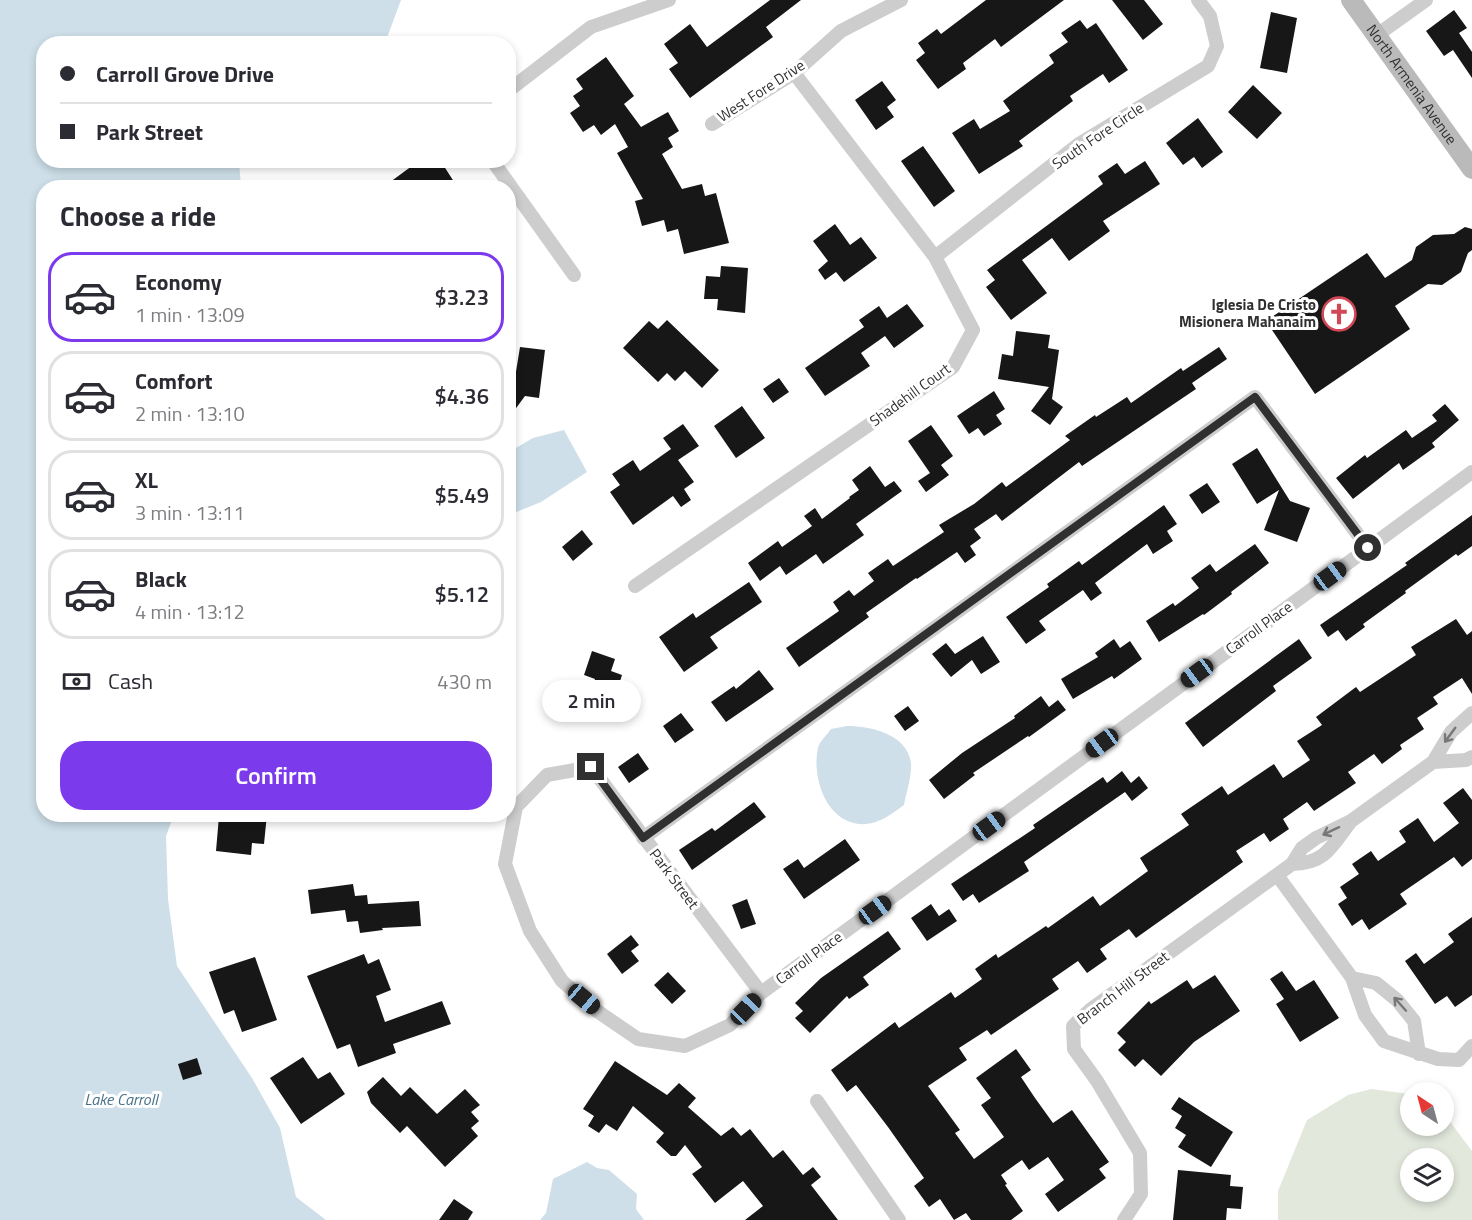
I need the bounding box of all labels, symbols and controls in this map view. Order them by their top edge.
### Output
street label: North Armenia Avenue [1361,19,1463,149]
street label: West Fore Drive [712,54,809,128]
text: Carroll Grove Drive [96,57,274,91]
street label: South Fore Circle [1047,96,1148,175]
text: Park Street [96,115,203,149]
text: Choose a ride [60,195,216,236]
text: Economy [135,265,222,299]
icon: car [63,270,117,324]
text: $3.23 [434,280,489,314]
place label: Iglesia De Cristo Misionera Mahanaim [1179,293,1316,333]
church icon: Iglesia De Cristo Misionera Mahanaim [1321,296,1357,332]
text: 1 min · 13:09 [135,299,245,330]
street label: Shadehill Court [864,357,956,432]
text: Comfort [135,364,213,398]
icon: car [63,369,117,423]
text: $4.36 [434,379,489,413]
text: 2 min · 13:10 [135,398,245,429]
text: XL [135,463,158,497]
icon: car [63,468,117,522]
text: $5.49 [434,478,489,512]
text: 3 min · 13:11 [135,497,245,528]
route start [1354,534,1381,561]
car [1310,558,1350,594]
text: Black [135,562,187,596]
icon: car [63,567,117,621]
text: $5.12 [434,577,489,611]
street label: Carroll Place [1220,595,1297,660]
text: 4 min · 13:12 [135,596,245,627]
car [1177,655,1217,691]
text: Cash [108,664,153,698]
icon: cash [60,665,93,698]
text: 430 m [437,666,492,697]
callout: 2 min [542,680,640,722]
text: 2 min [567,685,616,716]
car [1082,725,1122,761]
one-way arrow [1444,727,1456,743]
button: Confirm [60,741,492,810]
route end [577,753,604,780]
car [969,808,1009,844]
one-way arrow [1322,825,1340,837]
street label: Park Street [644,844,705,914]
car [855,892,895,928]
street label: Carroll Place [770,925,847,990]
street label: Branch Hill Street [1072,945,1174,1030]
car [564,981,604,1017]
car [727,990,765,1028]
one-way arrow [1393,997,1407,1012]
north arrow [1400,1082,1454,1136]
map controls [1400,1082,1454,1202]
water label: Lake Carroll [84,1087,159,1111]
button: layers [1400,1148,1454,1202]

